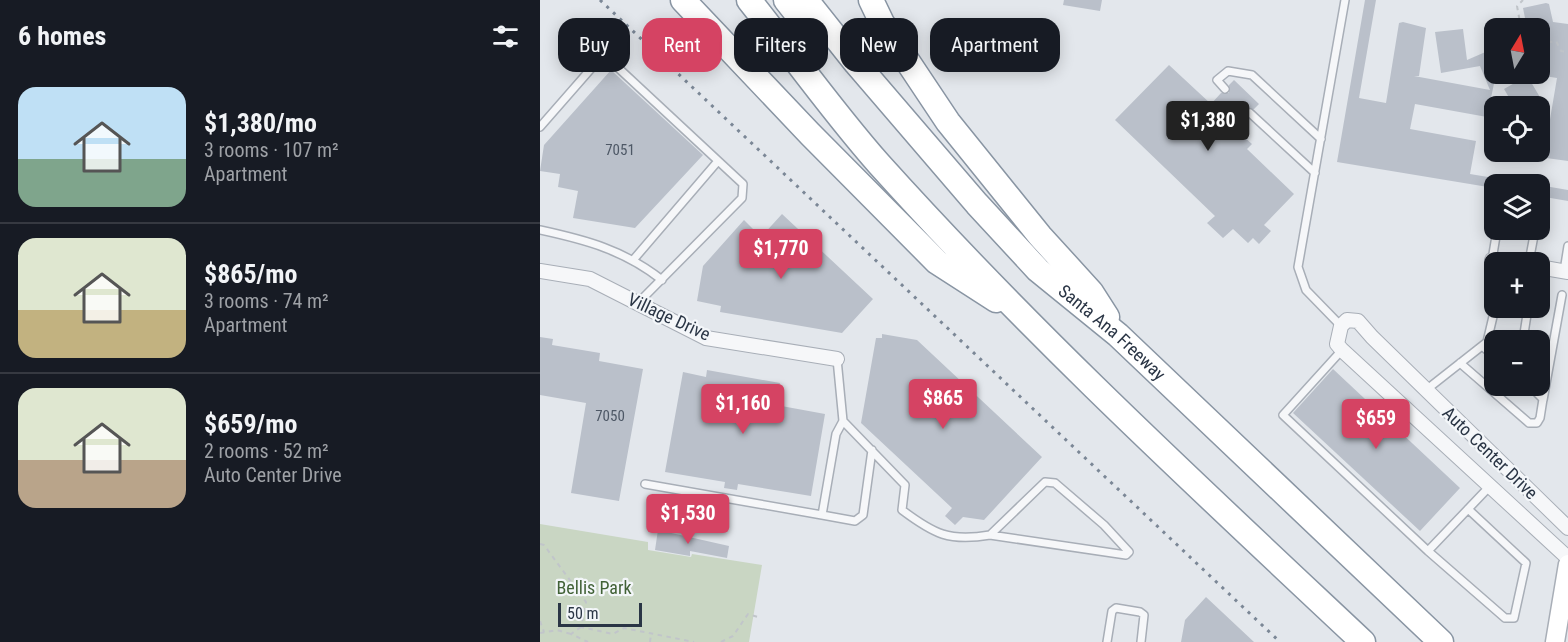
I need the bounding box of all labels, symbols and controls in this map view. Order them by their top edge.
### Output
chip: Buy [558,18,630,72]
chip: Rent [642,18,722,72]
chip: Filters [734,18,828,72]
chip: New [840,18,918,72]
chip: Apartment [930,18,1060,72]
north arrow [1484,18,1550,84]
map controls [1484,18,1550,396]
icon: filters [489,20,522,53]
text: 6 homes [18,21,106,51]
button: locate [1484,96,1550,162]
pin: $1,380 [1159,101,1257,152]
text: $1,380/mo [204,108,317,138]
text: $1,380 [1180,108,1236,132]
icon: home [66,111,138,183]
text: 3 rooms · 107 m² [204,138,339,162]
house number: 7051 [605,141,635,159]
text: Apartment [204,162,288,186]
button: layers [1484,174,1550,240]
pin: $1,770 [732,229,830,280]
text: $1,770 [753,236,809,260]
button: + [1484,252,1550,318]
text: $865/mo [204,259,297,289]
icon: home [66,262,138,334]
street label: Santa Ana Freeway [1055,280,1170,385]
street label: Village Drive [625,288,714,345]
text: 3 rooms · 74 m² [204,289,329,313]
text: Apartment [204,313,288,337]
button: − [1484,330,1550,396]
pin: $865 [907,379,979,430]
pin: $1,160 [694,384,792,435]
text: $865 [923,386,963,410]
text: $1,160 [715,391,771,415]
pin: $659 [1340,399,1412,450]
street label: Auto Center Drive [1438,402,1542,503]
text: $659 [1356,406,1396,430]
house number: 7050 [595,407,625,425]
text: $659/mo [204,409,297,439]
icon: home [66,412,138,484]
text: 2 rooms · 52 m² [204,439,329,463]
text: Auto Center Drive [204,463,342,487]
pin: $1,530 [639,494,737,545]
text: $1,530 [660,501,716,525]
park label: Bellis Park [556,577,632,598]
scale bar [558,600,642,628]
text: 50 m [567,604,599,623]

